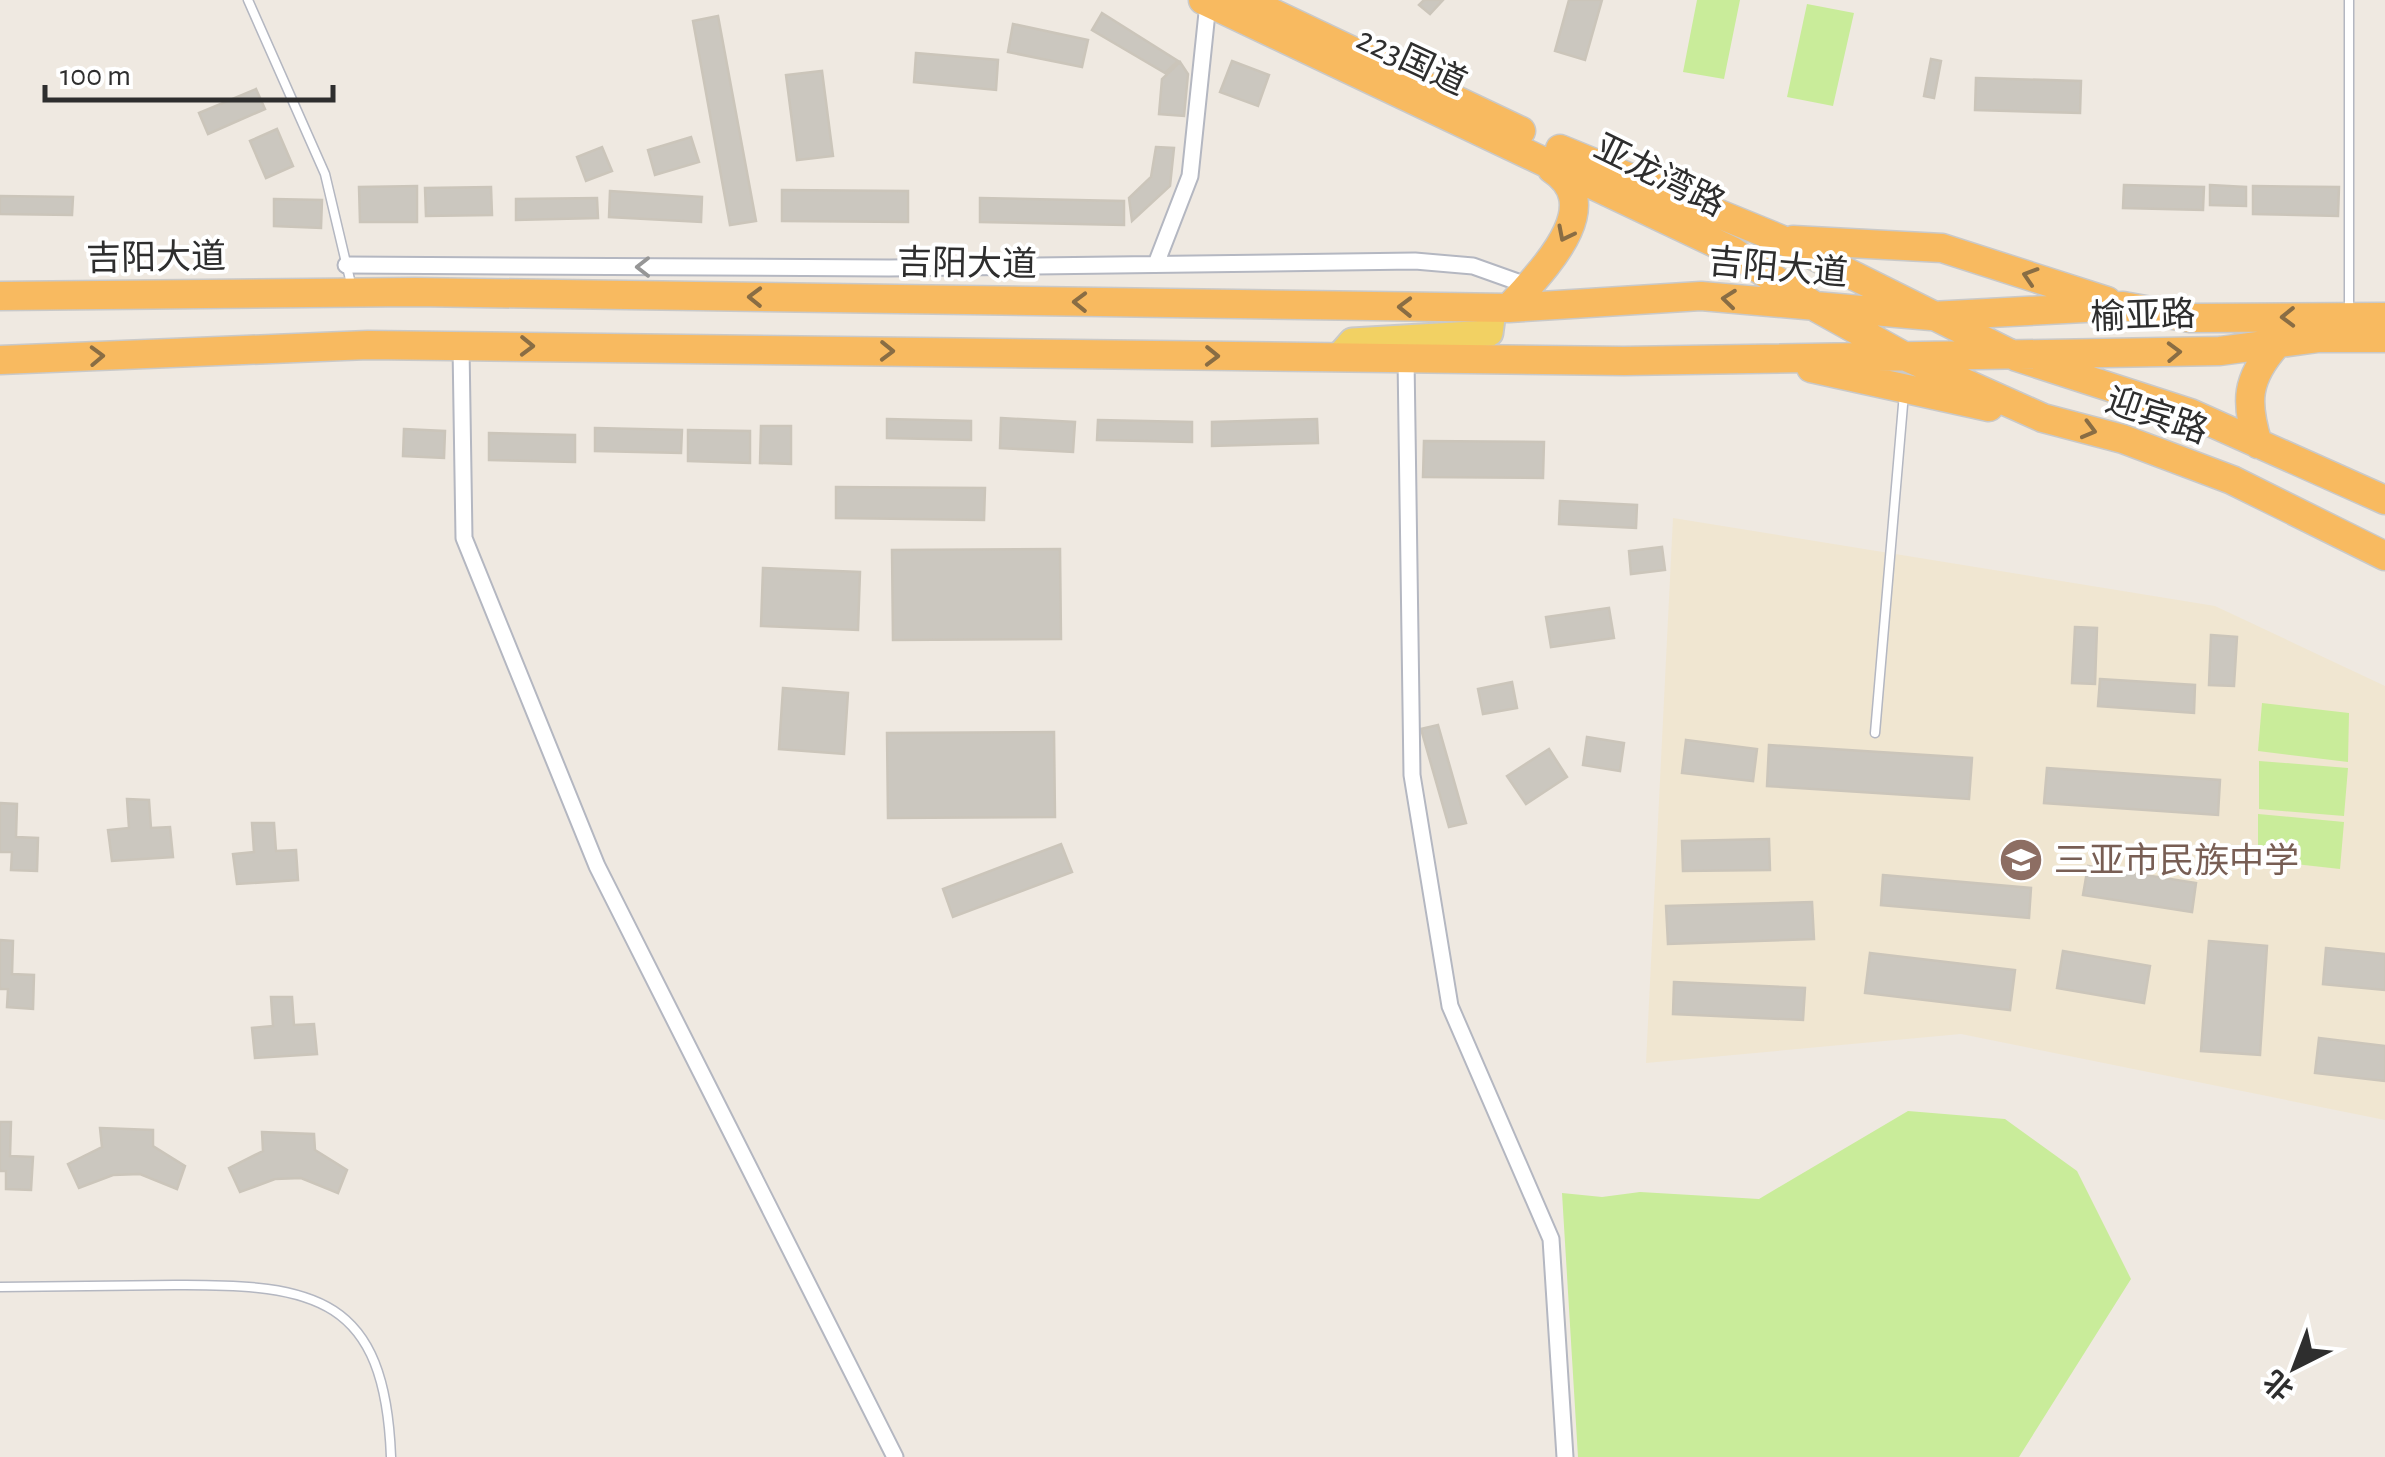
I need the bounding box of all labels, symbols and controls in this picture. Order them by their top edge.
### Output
street label: 223国道 [1351,19,1472,102]
scale bar [45,40,332,102]
text: 100 m [60,61,131,91]
street label: 亚龙湾路 [1589,128,1731,223]
one-way arrow [1557,224,1577,242]
street label: 吉阳大道 [86,238,226,277]
street label: 吉阳大道 [1707,243,1849,292]
street label: 吉阳大道 [897,244,1037,283]
one-way arrow [634,256,650,278]
one-way arrow [2022,268,2039,288]
one-way arrow [746,286,762,308]
one-way arrow [1721,289,1737,311]
one-way arrow [1071,291,1086,313]
street label: 榆亚路 [2090,295,2196,336]
one-way arrow [1396,296,1412,318]
one-way arrow [2279,306,2294,328]
one-way arrow [520,336,536,357]
one-way arrow [880,341,896,362]
one-way arrow [2167,342,2183,363]
one-way arrow [1206,345,1221,367]
one-way arrow [90,346,106,367]
street label: 迎宾路 [2101,381,2213,450]
one-way arrow [2080,419,2097,440]
school or university icon: 三亚市民族中学 [1998,837,2044,883]
place label: 三亚市民族中学 [2054,842,2299,879]
north arrow [2245,1317,2345,1417]
text: 北 [2258,1364,2299,1405]

